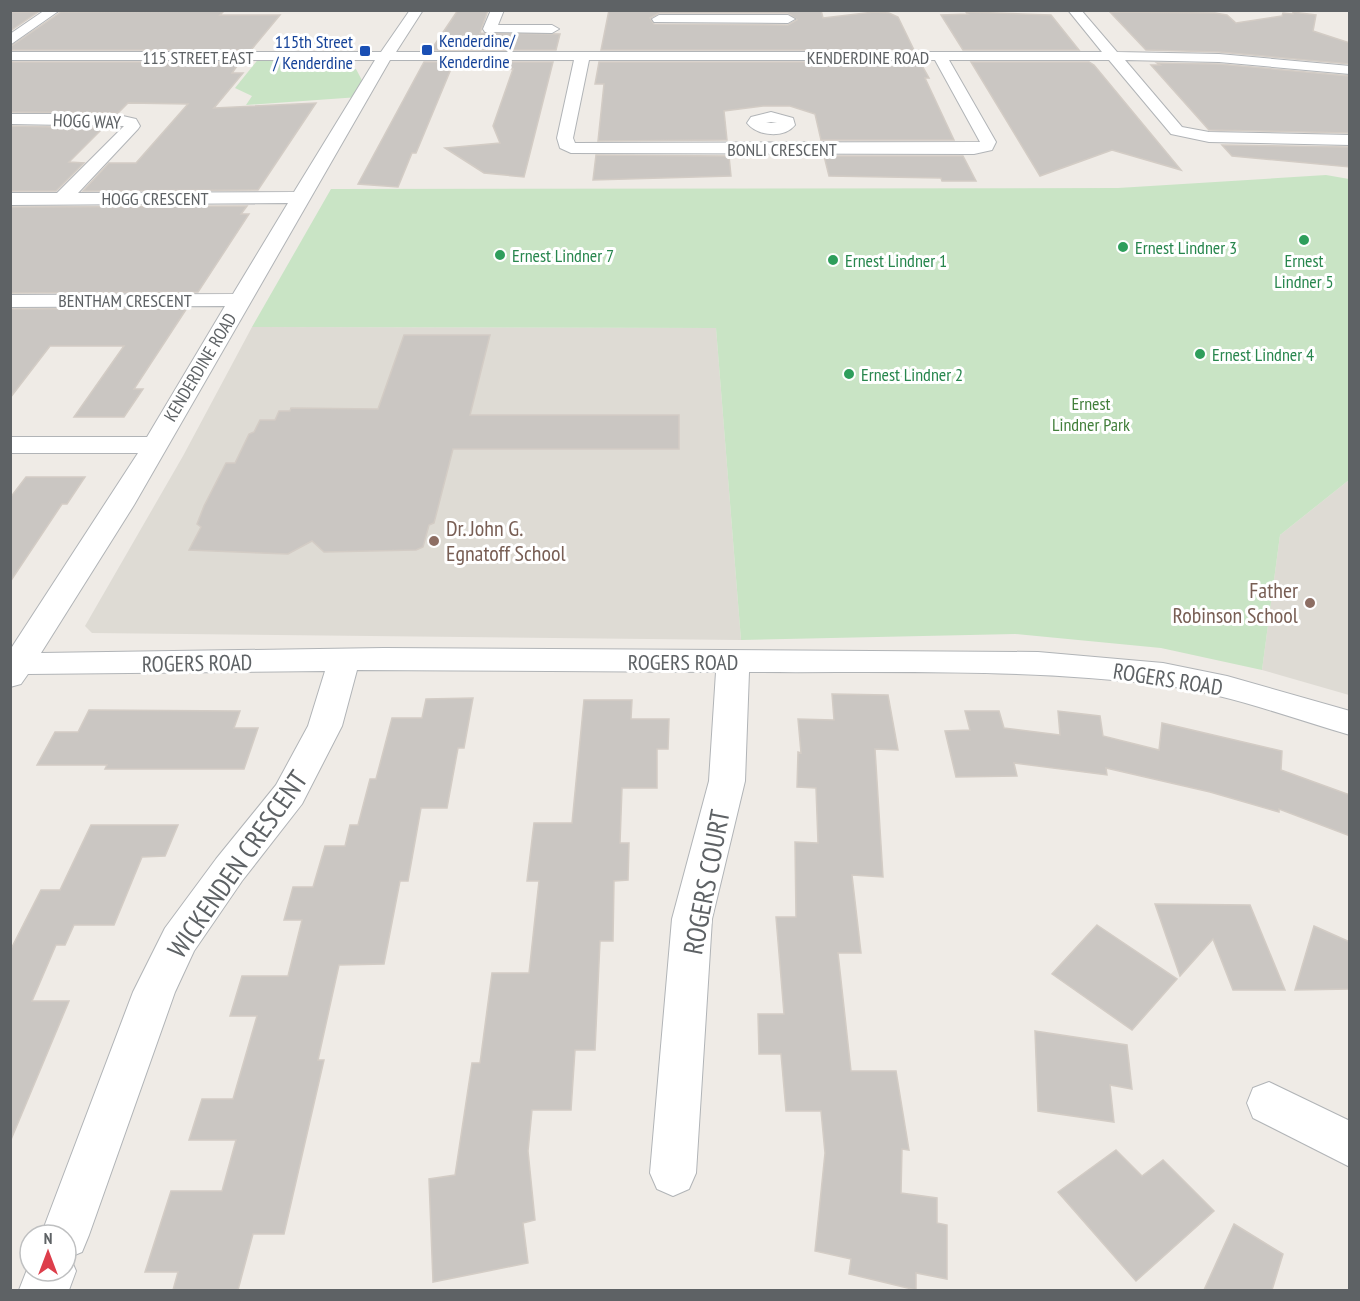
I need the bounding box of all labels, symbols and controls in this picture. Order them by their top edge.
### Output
place label: Kenderdine/ Kenderdine [439,29,516,73]
place label: 115th Street / Kenderdine [272,30,353,74]
marker: Kenderdine/ Kenderdine [420,43,434,57]
marker: 115th Street / Kenderdine [358,44,372,58]
street label: 115 STREET EAST [142,46,254,69]
street label: KENDERDINE ROAD [807,46,929,69]
street label: HOGG WAY [53,108,122,134]
street label: BONLI CRESCENT [727,138,837,161]
street label: HOGG CRESCENT [101,187,209,210]
marker: Ernest Lindner 5 [1297,233,1311,247]
place label: Ernest Lindner 3 [1135,236,1237,259]
marker: Ernest Lindner 3 [1116,240,1130,254]
place label: Ernest Lindner 7 [512,244,614,267]
marker: Ernest Lindner 7 [493,248,507,262]
place label: Ernest Lindner 1 [845,249,947,272]
place label: Ernest Lindner 5 [1274,249,1334,293]
marker: Ernest Lindner 1 [826,253,840,267]
street label: BENTHAM CRESCENT [58,289,192,312]
street label: KENDERDINE ROAD [159,309,241,425]
place label: Ernest Lindner 4 [1212,343,1314,366]
marker: Ernest Lindner 4 [1193,347,1207,361]
place label: Ernest Lindner 2 [861,363,963,386]
marker: Ernest Lindner 2 [842,367,856,381]
park label: Ernest Lindner Park [1052,392,1130,436]
place label: Dr. John G. Egnatoff School [446,514,566,567]
marker: Dr. John G. Egnatoff School [427,534,441,548]
place label: Father Robinson School [1172,576,1299,629]
marker: Father Robinson School [1303,596,1317,610]
street label: ROGERS ROAD [142,648,252,678]
street label: ROGERS ROAD [628,648,738,676]
street label: ROGERS ROAD [1111,657,1225,701]
street label: WICKENDEN CRESCENT [160,764,314,964]
street label: ROGERS COURT [675,807,737,957]
north arrow [18,1223,78,1283]
text: N [44,1228,52,1248]

